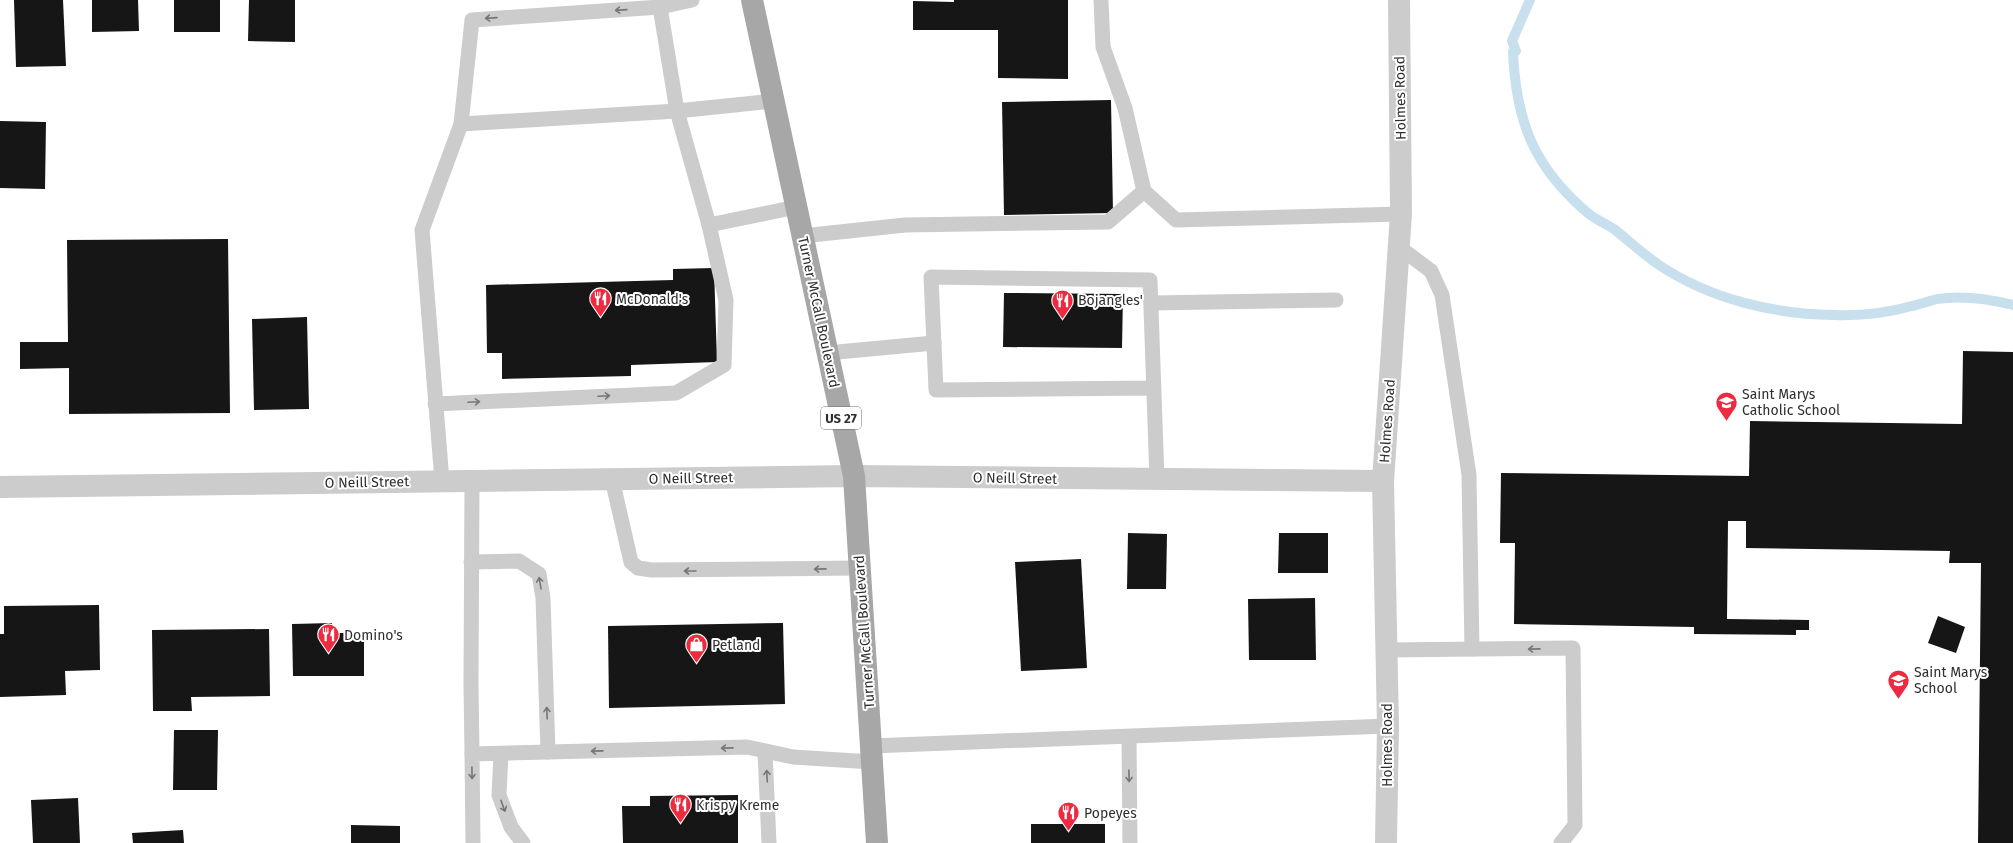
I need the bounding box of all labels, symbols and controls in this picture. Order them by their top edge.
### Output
one-way arrow [615,6,628,13]
one-way arrow [485,15,498,22]
street label: Holmes Road [1391,56,1410,140]
street label: Turner McCall Boulevard [794,235,843,389]
restaurant icon: McDonald's [588,286,614,319]
restaurant icon: Bojangles' [1050,287,1076,320]
place label: McDonald's [616,291,689,308]
place label: Bojangles' [1078,292,1143,309]
street label: Holmes Road [1376,379,1399,464]
place label: Saint Marys Catholic School [1742,386,1840,419]
school or university icon: Saint Marys Catholic School [1713,389,1739,422]
one-way arrow [597,392,610,400]
one-way arrow [467,399,480,406]
road number: US 27 [821,407,861,429]
street label: O Neill Street [649,469,734,488]
street label: O Neill Street [973,469,1058,488]
street label: O Neill Street [325,473,410,492]
street label: Turner McCall Boulevard [851,555,878,709]
one-way arrow [814,565,827,573]
one-way arrow [684,567,697,575]
one-way arrow [536,577,544,590]
restaurant icon: Domino's [316,622,342,655]
place label: Domino's [344,627,403,644]
shop icon: Petland [683,632,709,665]
place label: Petland [712,637,760,654]
one-way arrow [1528,645,1541,653]
place label: Saint Marys School [1914,664,1988,697]
school or university icon: Saint Marys School [1885,667,1911,700]
street label: Holmes Road [1379,703,1396,787]
one-way arrow [543,707,550,720]
one-way arrow [721,744,734,752]
one-way arrow [591,747,604,755]
one-way arrow [469,766,476,779]
one-way arrow [1125,769,1133,782]
one-way arrow [763,770,770,783]
restaurant icon: Krispy Kreme [667,792,693,825]
place label: Krispy Kreme [696,797,779,814]
one-way arrow [500,799,507,812]
restaurant icon: Popeyes [1055,800,1081,833]
place label: Popeyes [1084,805,1137,822]

